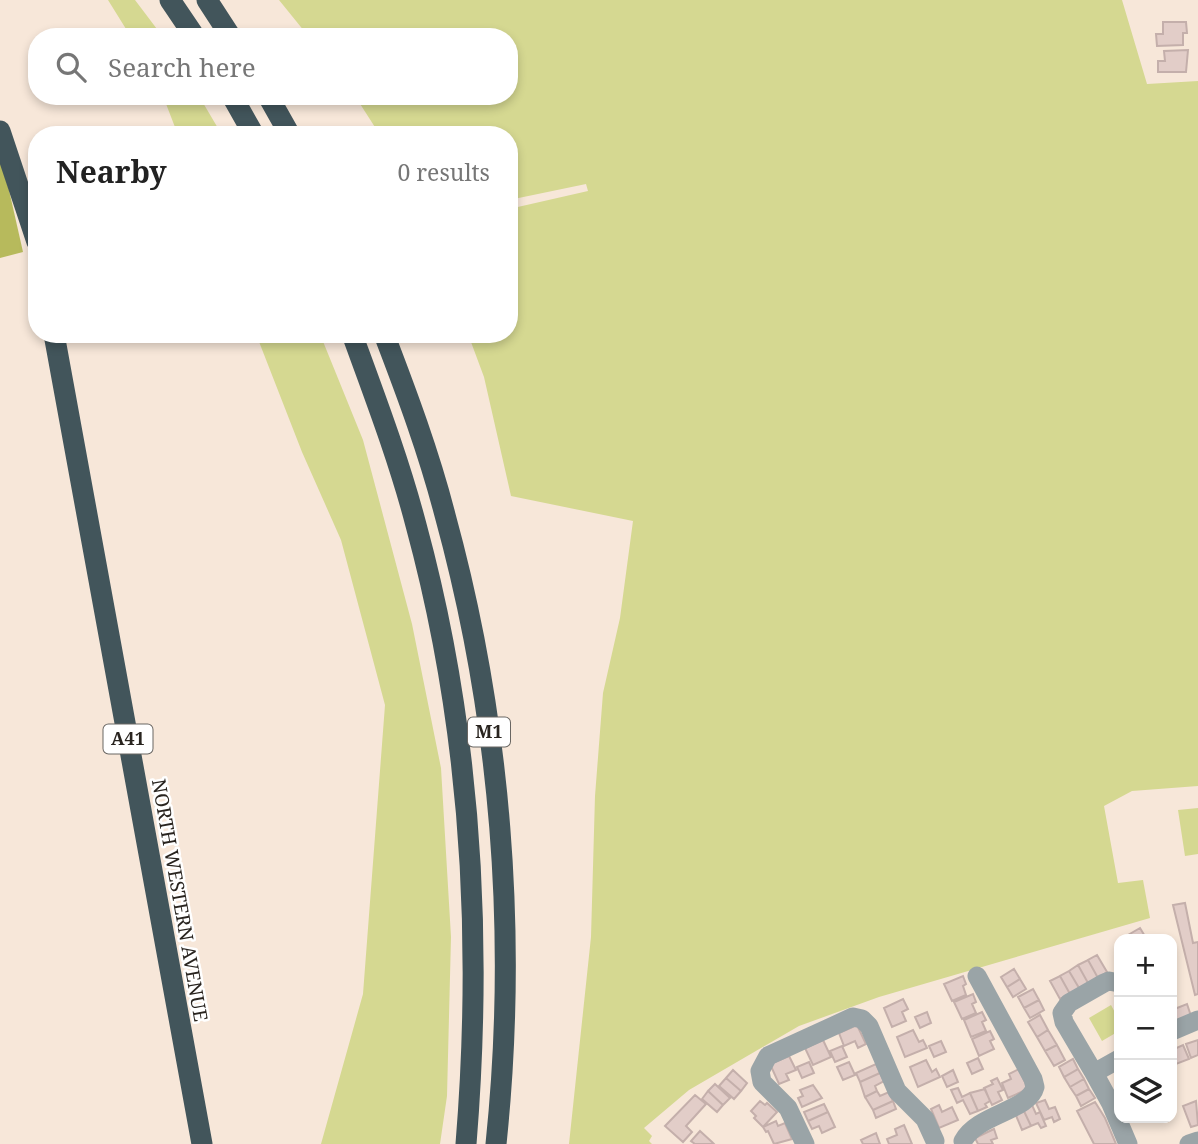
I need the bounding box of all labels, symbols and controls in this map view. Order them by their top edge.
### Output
search box [28,28,518,105]
icon: search [52,48,90,86]
text: Search here [108,49,256,85]
text: Nearby [56,151,167,192]
text: 0 results [397,156,490,188]
road number: M1 [468,718,510,746]
road number: A41 [104,724,152,754]
street label: NORTH WESTERN AVENUE [146,777,214,1023]
map controls [1114,934,1177,1123]
button: + [1114,934,1177,997]
button: − [1114,997,1177,1060]
button: layers [1114,1060,1177,1123]

